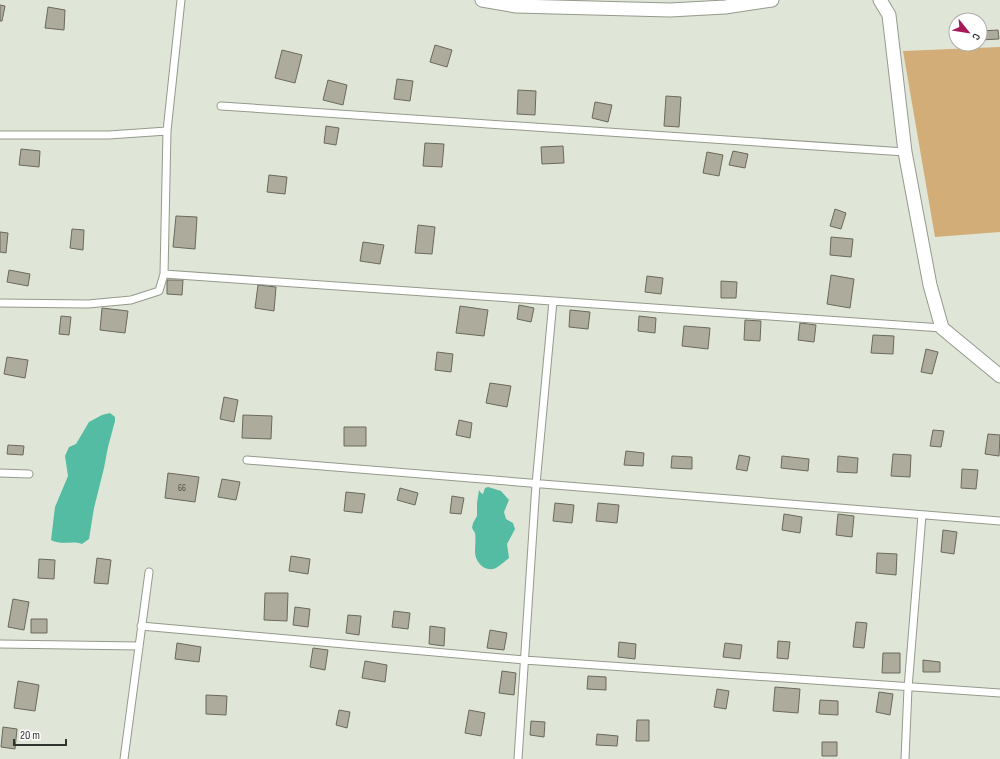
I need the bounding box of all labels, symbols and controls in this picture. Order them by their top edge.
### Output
north arrow [948,12,988,52]
text: С [969,31,983,43]
house number: 66 [178,483,186,494]
scale bar [14,721,66,747]
text: 20 m [20,728,40,743]

